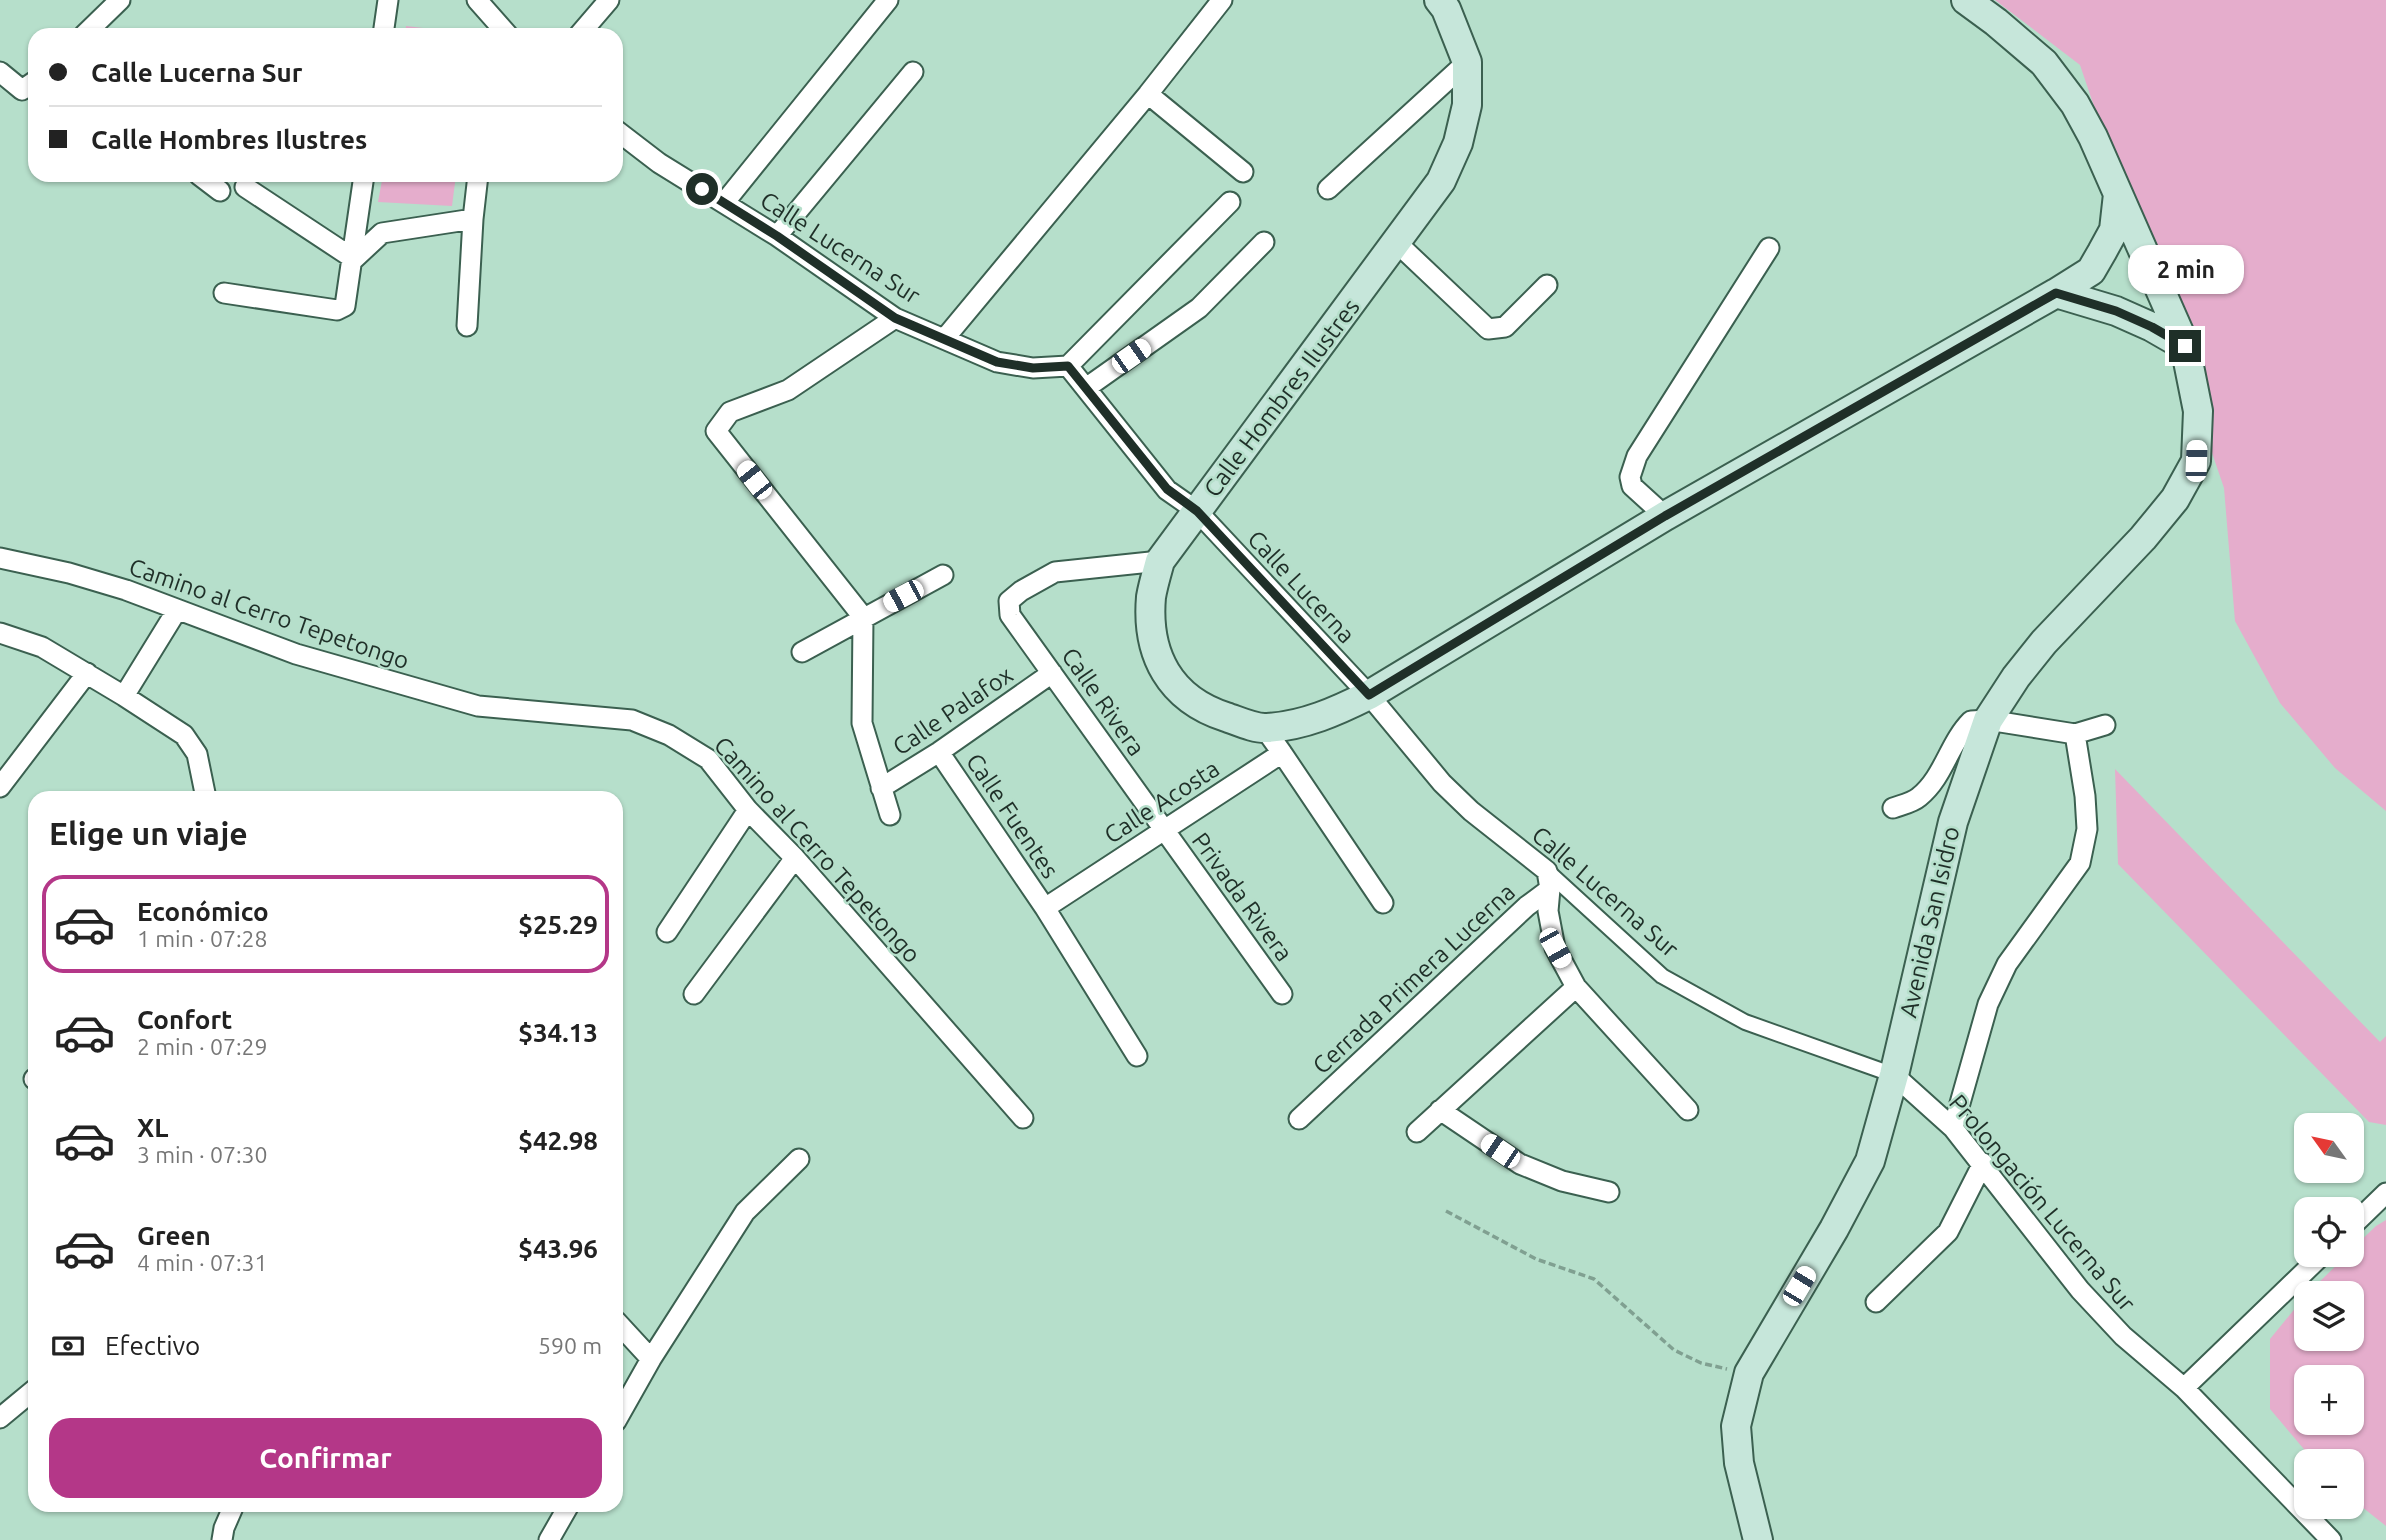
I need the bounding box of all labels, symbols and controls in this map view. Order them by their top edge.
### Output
text: Calle Lucerna Sur [91,58,302,87]
text: Calle Hombres Ilustres [91,125,367,154]
route start [686,173,718,205]
street label: Calle Lucerna Sur [755,186,925,309]
callout: 2 min [2127,244,2243,294]
text: 2 min [2157,257,2215,282]
street label: Calle Hombres Ilustres [1198,293,1365,502]
route end [2169,330,2201,362]
car [1108,335,1155,377]
car [2185,440,2208,482]
car [733,457,776,503]
street label: Calle Lucerna [1242,525,1360,648]
street label: Camino al Cerro Tepetongo [126,553,413,674]
car [880,577,927,615]
street label: Calle Rivera [1056,643,1150,761]
street label: Calle Palafox [888,661,1018,761]
street label: Camino al Cerro Tepetongo [709,731,926,968]
street label: Calle Fuentes [961,748,1064,883]
street label: Calle Acosta [1099,755,1224,849]
text: Elige un viaje [49,815,248,851]
street label: Calle Lucerna Sur [1527,821,1684,962]
street label: Avenida San Isidro [1894,824,1965,1020]
street label: Privada Rivera [1187,827,1298,966]
street label: Cerrada Primera Lucerna [1307,878,1520,1079]
icon: car [53,893,116,956]
text: Económico [137,897,269,926]
text: $25.29 [518,910,598,939]
car [1536,925,1575,971]
text: 1 min · 07:28 [137,926,268,951]
icon: car [53,1001,116,1064]
text: Confort [137,1005,232,1034]
text: $34.13 [518,1018,598,1047]
text: 2 min · 07:29 [137,1034,268,1059]
street label: Prolongación Lucerna Sur [1944,1089,2141,1316]
icon: car [53,1109,116,1172]
text: XL [137,1113,168,1142]
north arrow [2294,1113,2364,1183]
map controls [2294,1113,2364,1519]
text: $42.98 [518,1126,598,1155]
car [1477,1131,1524,1171]
text: 3 min · 07:30 [137,1142,268,1167]
button: locate [2294,1197,2364,1267]
icon: car [53,1217,116,1280]
text: Green [137,1221,211,1250]
text: $43.96 [518,1234,598,1263]
text: 4 min · 07:31 [137,1250,268,1275]
car [1780,1263,1819,1309]
button: layers [2294,1281,2364,1351]
icon: cash [49,1327,87,1365]
text: Efectivo [105,1331,200,1360]
text: 590 m [538,1333,602,1358]
button: + [2294,1365,2364,1435]
button: Confirmar [49,1418,602,1498]
button: − [2294,1449,2364,1519]

